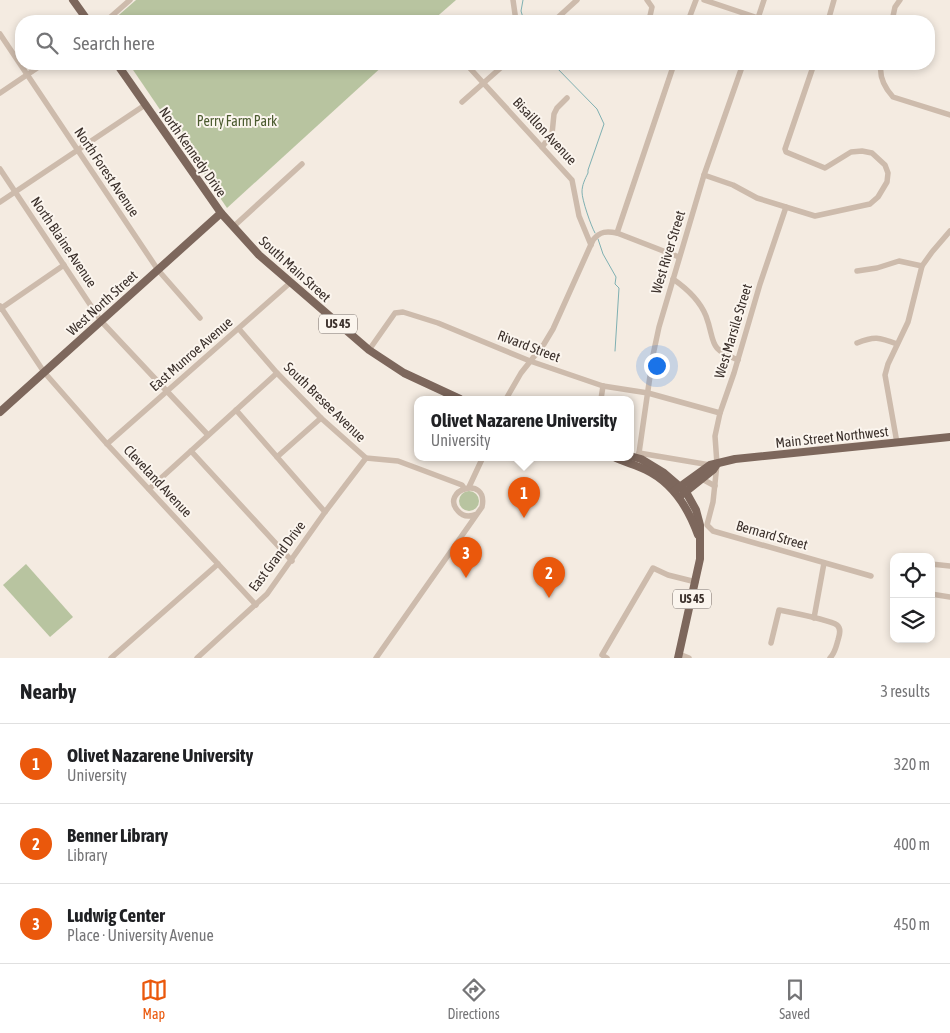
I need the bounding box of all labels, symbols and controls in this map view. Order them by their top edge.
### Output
search box [15,15,935,70]
icon: search [33,29,61,57]
text: Search here [73,32,155,54]
street label: Bisaillon Avenue [510,94,580,168]
street label: North Kennedy Drive [156,104,230,200]
park label: Perry Farm Park [197,113,277,129]
street label: North Forest Avenue [71,125,143,219]
street label: North Blaine Avenue [28,194,100,290]
street label: West River Street [648,209,688,295]
street label: South Main Street [256,233,334,305]
street label: West North Street [63,267,141,339]
street label: West Marsile Street [711,282,755,380]
street label: East Munroe Avenue [146,314,236,394]
road number: US 45 [319,314,357,334]
street label: Rivard Street [495,327,563,365]
your location [644,353,670,379]
street label: South Bresee Avenue [281,359,369,445]
popup [414,396,634,461]
text: Olivet Nazarene University [431,409,617,431]
street label: Main Street Northwest [775,423,889,451]
text: University [431,431,491,449]
street label: Cleveland Avenue [121,442,195,520]
pin: 1 [508,477,540,518]
street label: Bernard Street [734,517,810,553]
street label: East Grand Drive [245,518,309,594]
pin: 3 [450,537,482,578]
map controls [890,553,935,643]
button: locate [890,553,935,598]
pin: 2 [533,557,565,598]
road number: US 45 [673,590,711,608]
button: layers [890,598,935,643]
text: Nearby [20,679,76,703]
text: 3 results [880,682,930,700]
text: Olivet Nazarene University [67,744,253,766]
text: 1 [32,755,40,773]
text: 320 m [894,755,930,773]
text: University [67,766,127,784]
text: Benner Library [67,824,168,846]
text: 2 [32,835,40,853]
text: 400 m [894,835,930,853]
text: Library [67,846,108,864]
text: Ludwig Center [67,904,165,926]
text: 3 [32,915,40,933]
text: 450 m [894,915,930,933]
text: Place · University Avenue [67,926,214,944]
tab: Map [140,976,168,1022]
tab: Directions [447,976,500,1022]
tab: Saved [779,976,810,1022]

